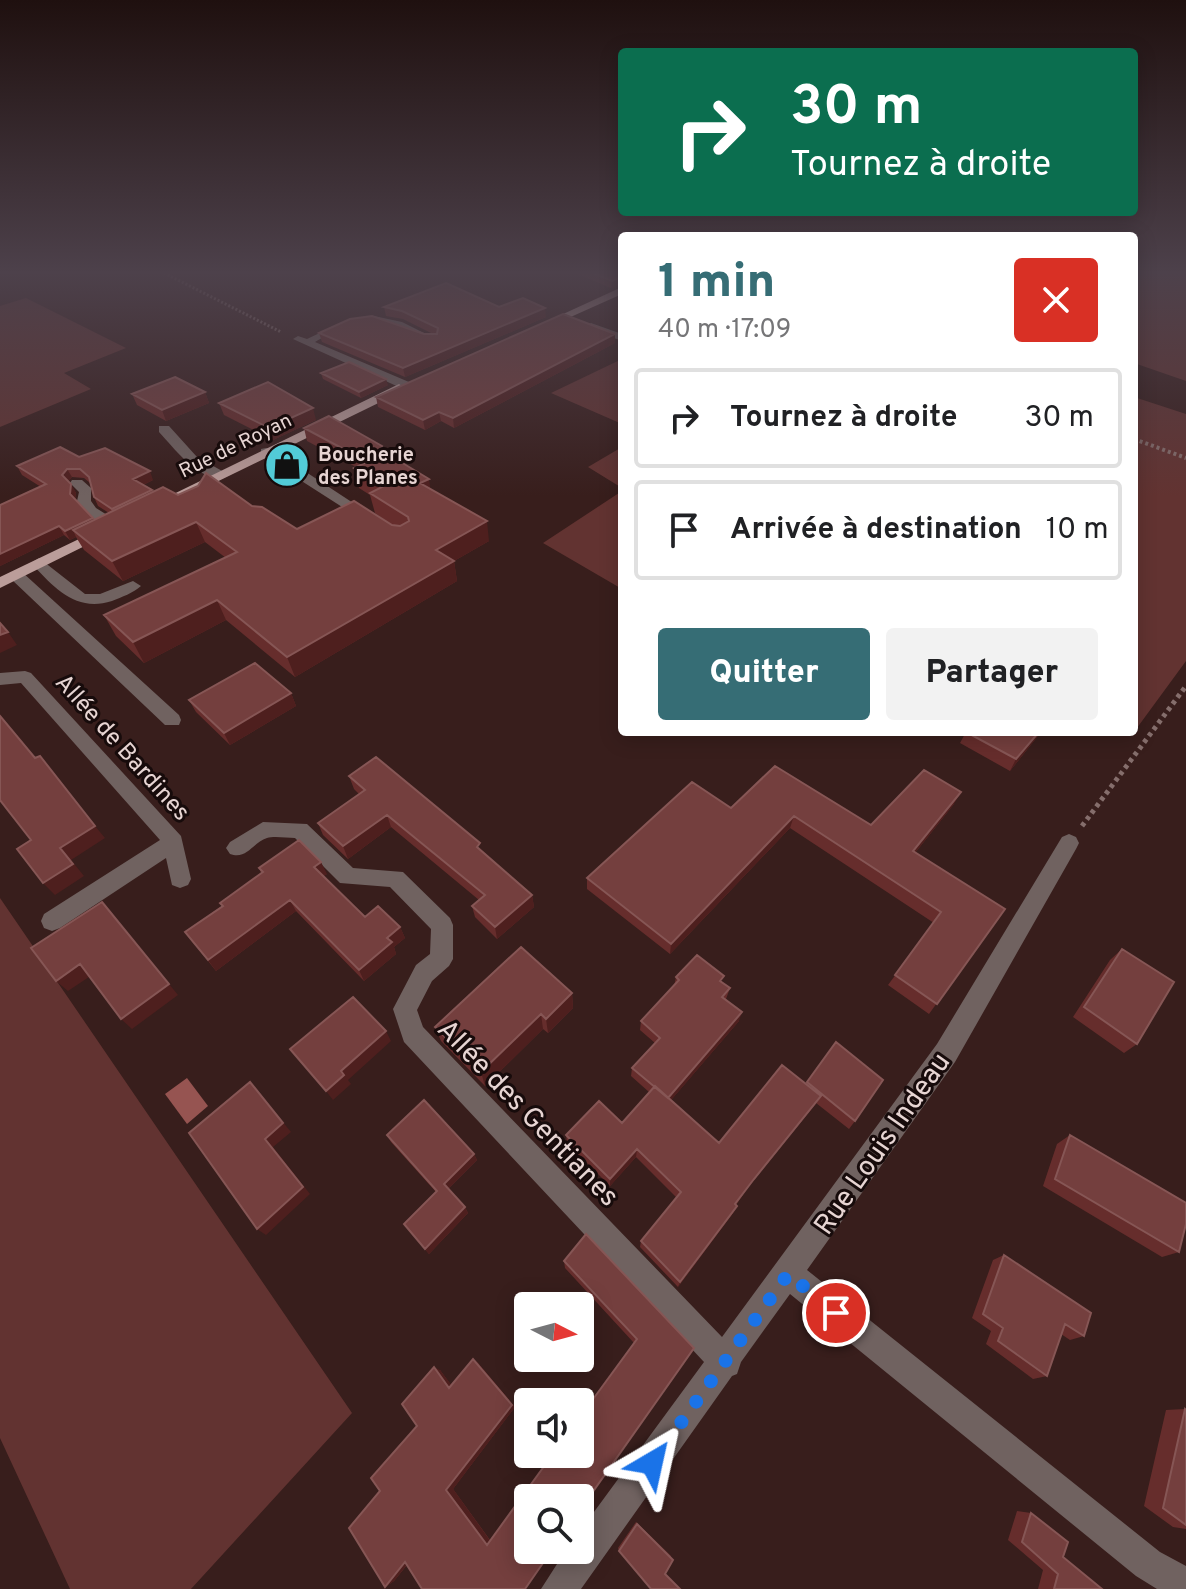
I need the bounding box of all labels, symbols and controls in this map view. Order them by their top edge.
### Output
text: 30 m [790,74,923,144]
icon: right [658,80,762,184]
text: Tournez à droite [790,143,1051,189]
text: 1 min [658,254,775,314]
button: close [1014,258,1098,342]
text: 40 m · 17:09 [658,314,791,347]
icon: right [662,396,706,440]
text: Tournez à droite [730,400,958,437]
text: 30 m [1025,400,1094,437]
street label: Rue de Royan [175,408,297,485]
shop icon: Boucherie des Planes [263,441,311,489]
place label: Boucherie des Planes [318,443,418,492]
icon: arrive [662,508,706,552]
text: Arrivée à destination [730,512,1022,549]
text: 10 m [1046,512,1109,549]
button: Quitter [658,628,870,720]
button: Partager [886,628,1098,720]
street label: Allée de Bardines [48,669,195,828]
street label: Allée des Gentianes [428,1013,626,1215]
street label: Rue Louis Indeau [807,1047,960,1243]
pin [802,1279,870,1347]
icon: arrive [814,1291,858,1335]
north arrow [514,1292,594,1372]
map controls [514,1292,594,1564]
button: sound [514,1388,594,1468]
position arrow [610,1421,694,1505]
button: search [514,1484,594,1564]

